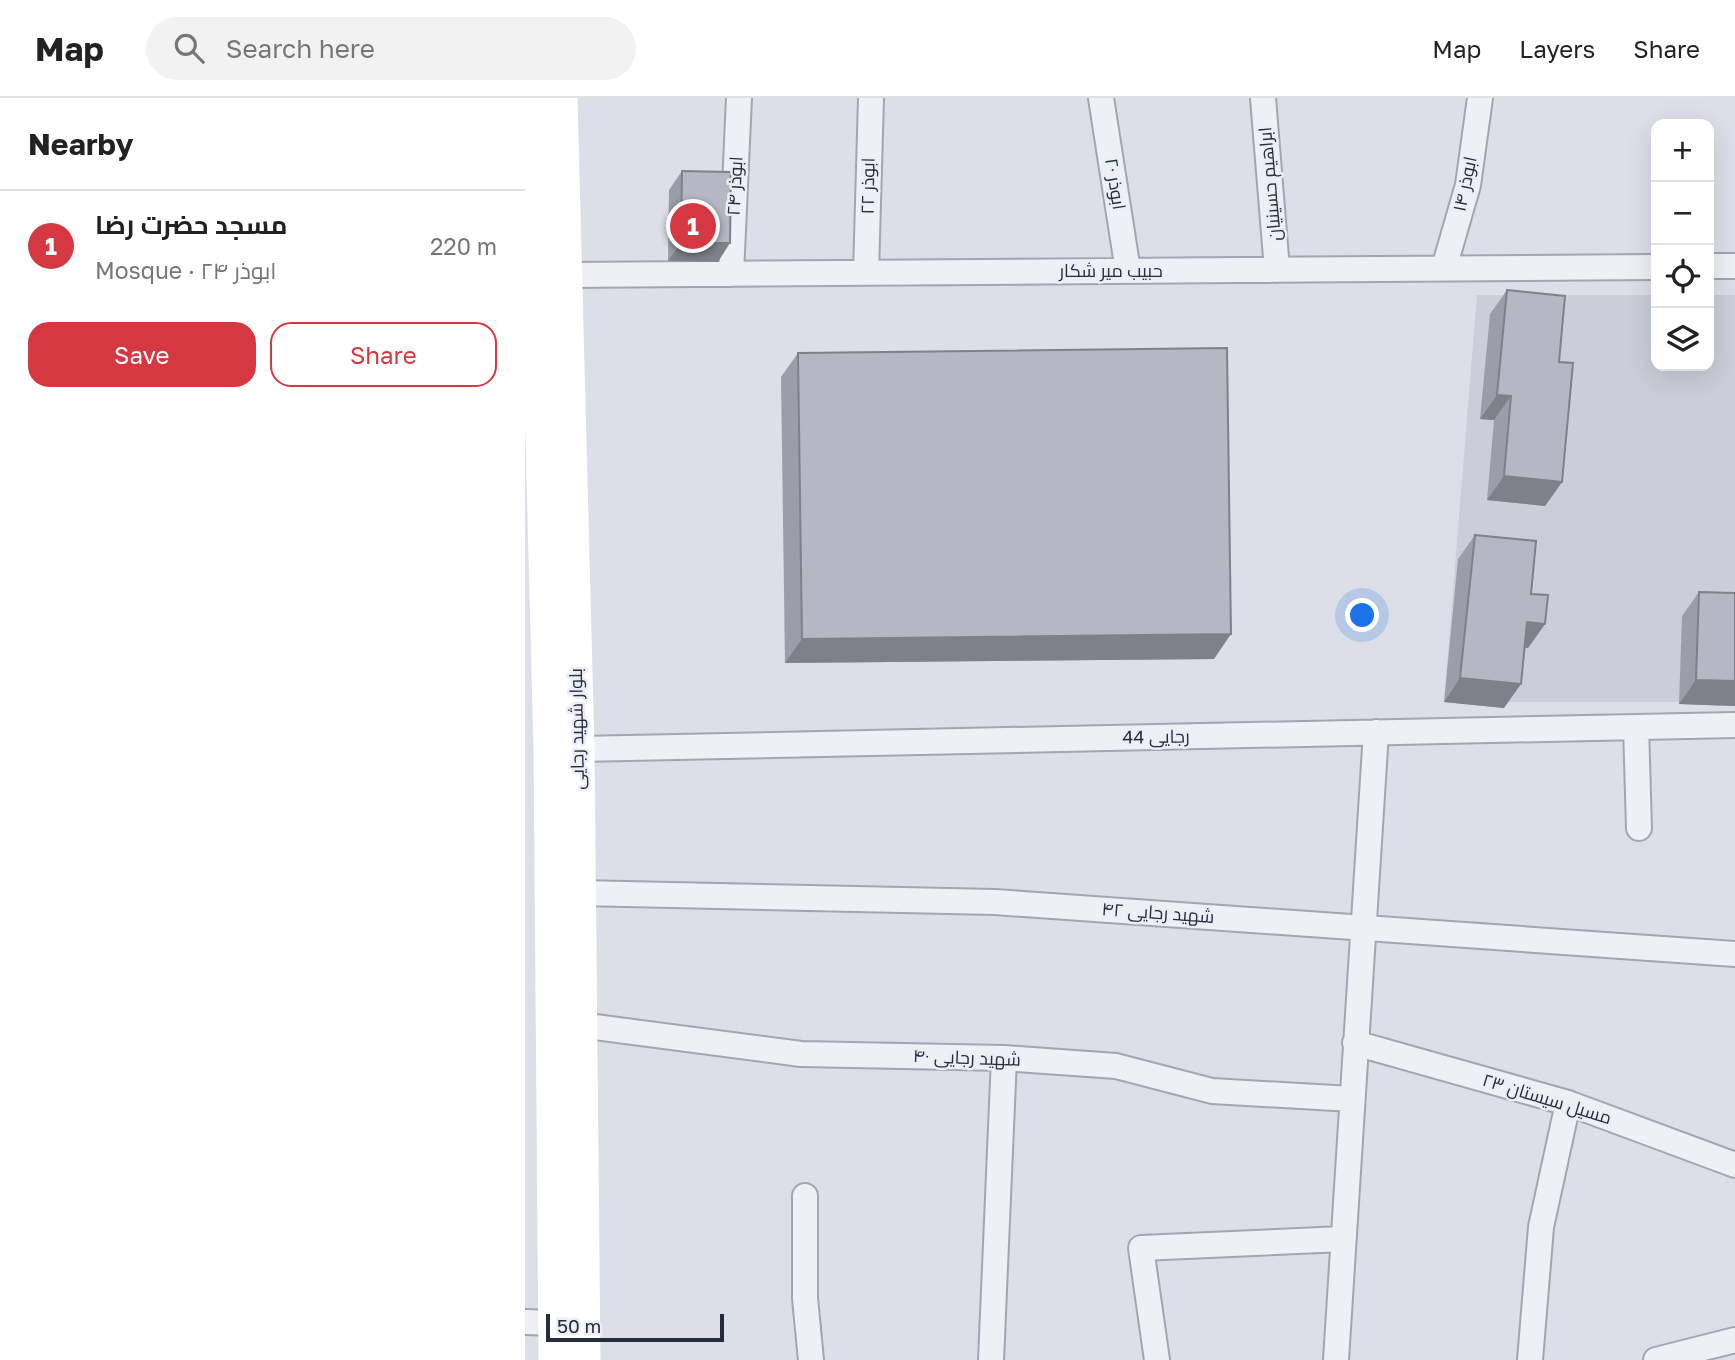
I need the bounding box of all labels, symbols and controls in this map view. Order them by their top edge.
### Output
search box [146,17,636,80]
text: Map [35,29,104,68]
icon: search [170,29,208,67]
text: Search here [226,33,375,64]
text: Map [1432,34,1481,63]
text: Layers [1519,34,1595,63]
text: Share [1633,34,1700,63]
map controls [1651,119,1714,371]
button: + [1651,119,1714,182]
text: Nearby [28,126,133,162]
street label: ابراهیم حسینیان [1253,126,1287,242]
street label: ابوذر ۱۴ [1447,154,1482,213]
street label: ابوذر ۲۴ [721,156,748,216]
street label: ابوذر ۲۰ [1100,156,1131,211]
street label: ابوذر ۲۲ [856,157,879,215]
button: − [1651,182,1714,245]
pin: 1 [670,200,716,252]
text: مسجد حضرت رضا [95,209,287,240]
text: 1 [45,232,57,260]
text: 220 m [430,232,497,260]
button: locate [1651,245,1714,308]
text: Mosque · ابوذر ۲۴ [95,256,277,284]
street label: حبیب میر شکار [1058,259,1163,282]
button: layers [1651,308,1714,371]
button: Save [28,322,256,387]
button: Share [270,322,497,387]
your location [1345,598,1379,632]
street label: بلوار شهید رجایی [564,668,589,790]
street label: رجایی 44 [1122,724,1190,749]
street label: شهید رجایی ۴۲ [1101,897,1215,928]
street label: شهید رجایی ۴۰ [913,1044,1021,1071]
street label: مسیل سیستان ۲۳ [1480,1068,1614,1129]
scale bar [546,1311,725,1343]
text: 50 m [557,1314,601,1337]

